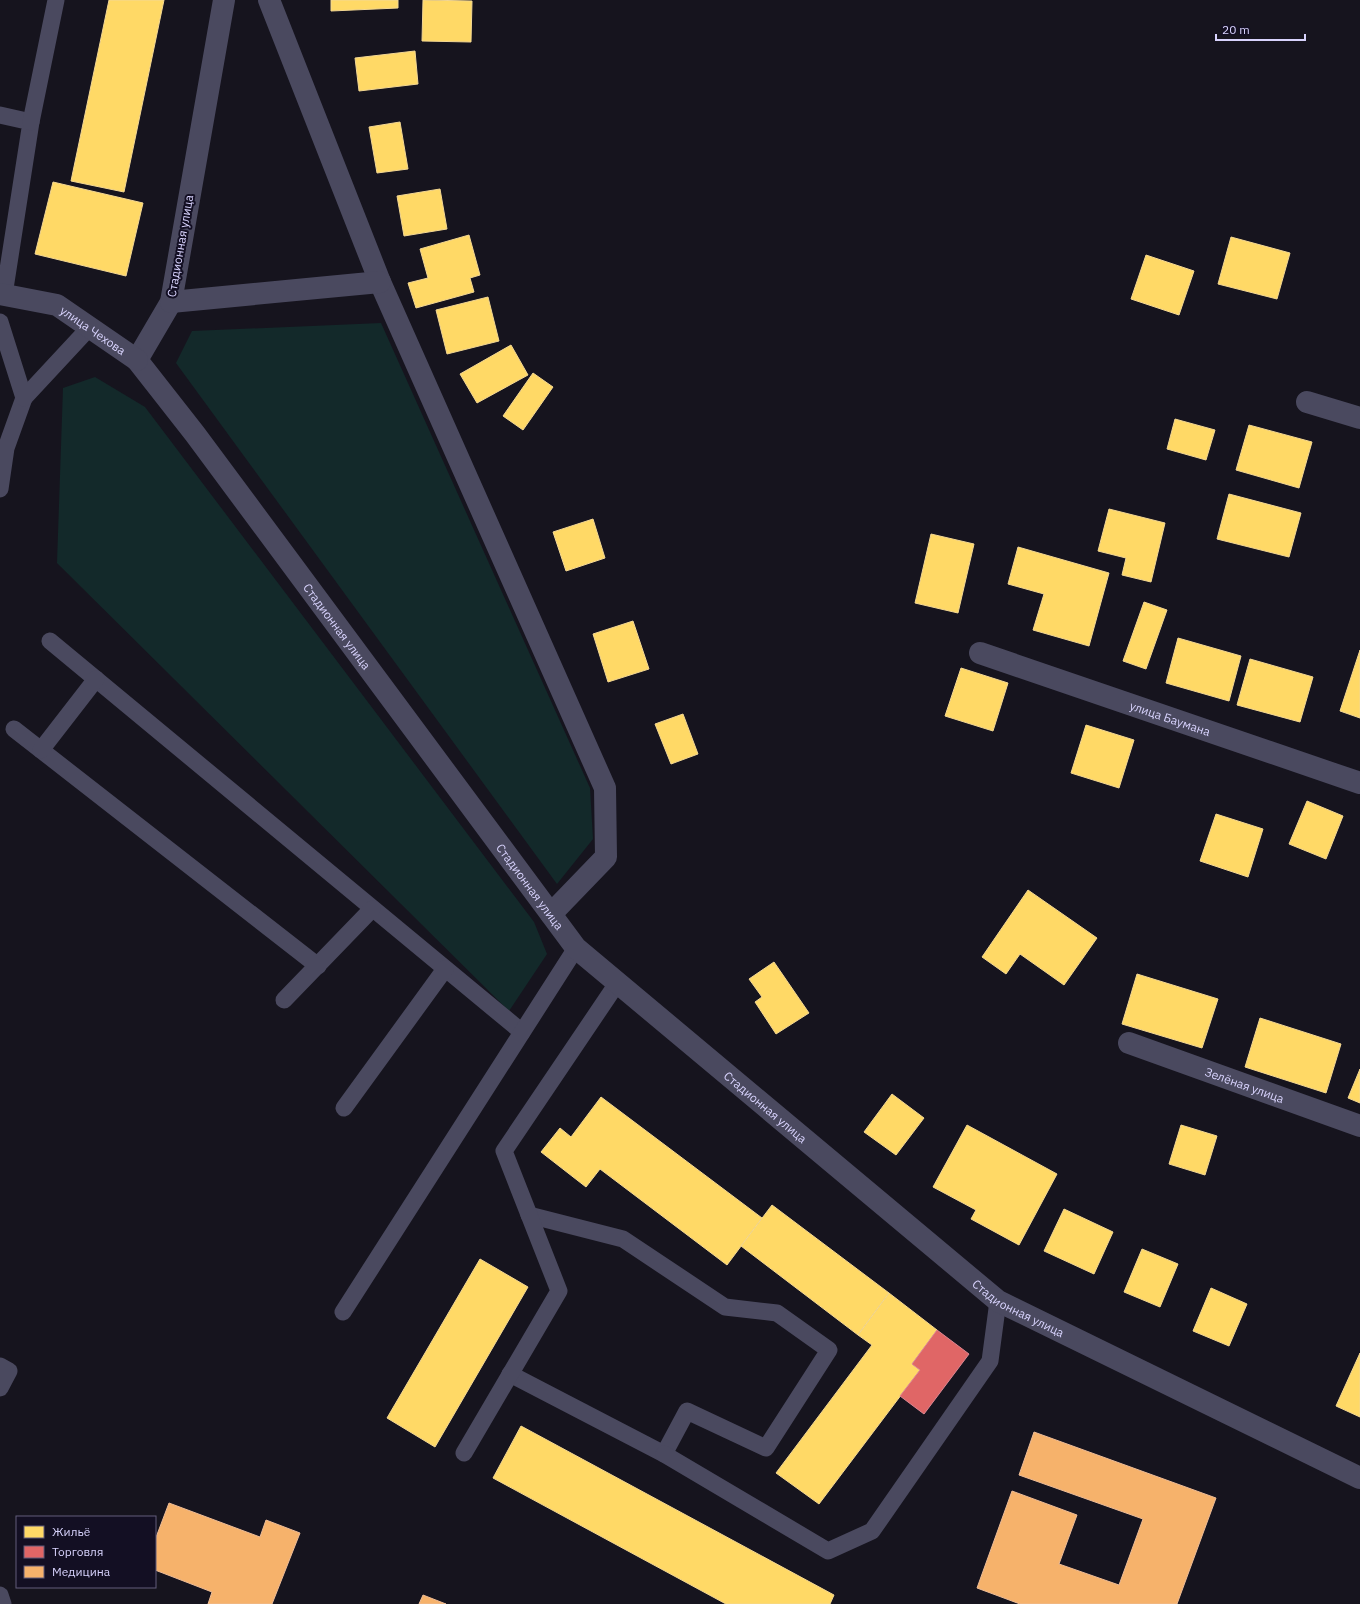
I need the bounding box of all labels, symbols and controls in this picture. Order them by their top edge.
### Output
scale bar [1216,16,1305,42]
text: 20 m [1222,22,1250,37]
street label: Стадионная улица [164,193,196,298]
street label: улица Чехова [58,302,129,358]
street label: Стадионная улица [300,580,375,673]
street label: улица Баумана [1128,697,1213,739]
street label: Стадионная улица [493,840,568,933]
street label: Зелёная улица [1203,1063,1287,1106]
street label: Стадионная улица [721,1068,811,1146]
street label: Стадионная улица [970,1276,1067,1340]
legend [16,1516,156,1588]
text: Жильё [52,1524,91,1539]
text: Торговля [52,1544,103,1559]
text: Медицина [52,1564,111,1579]

